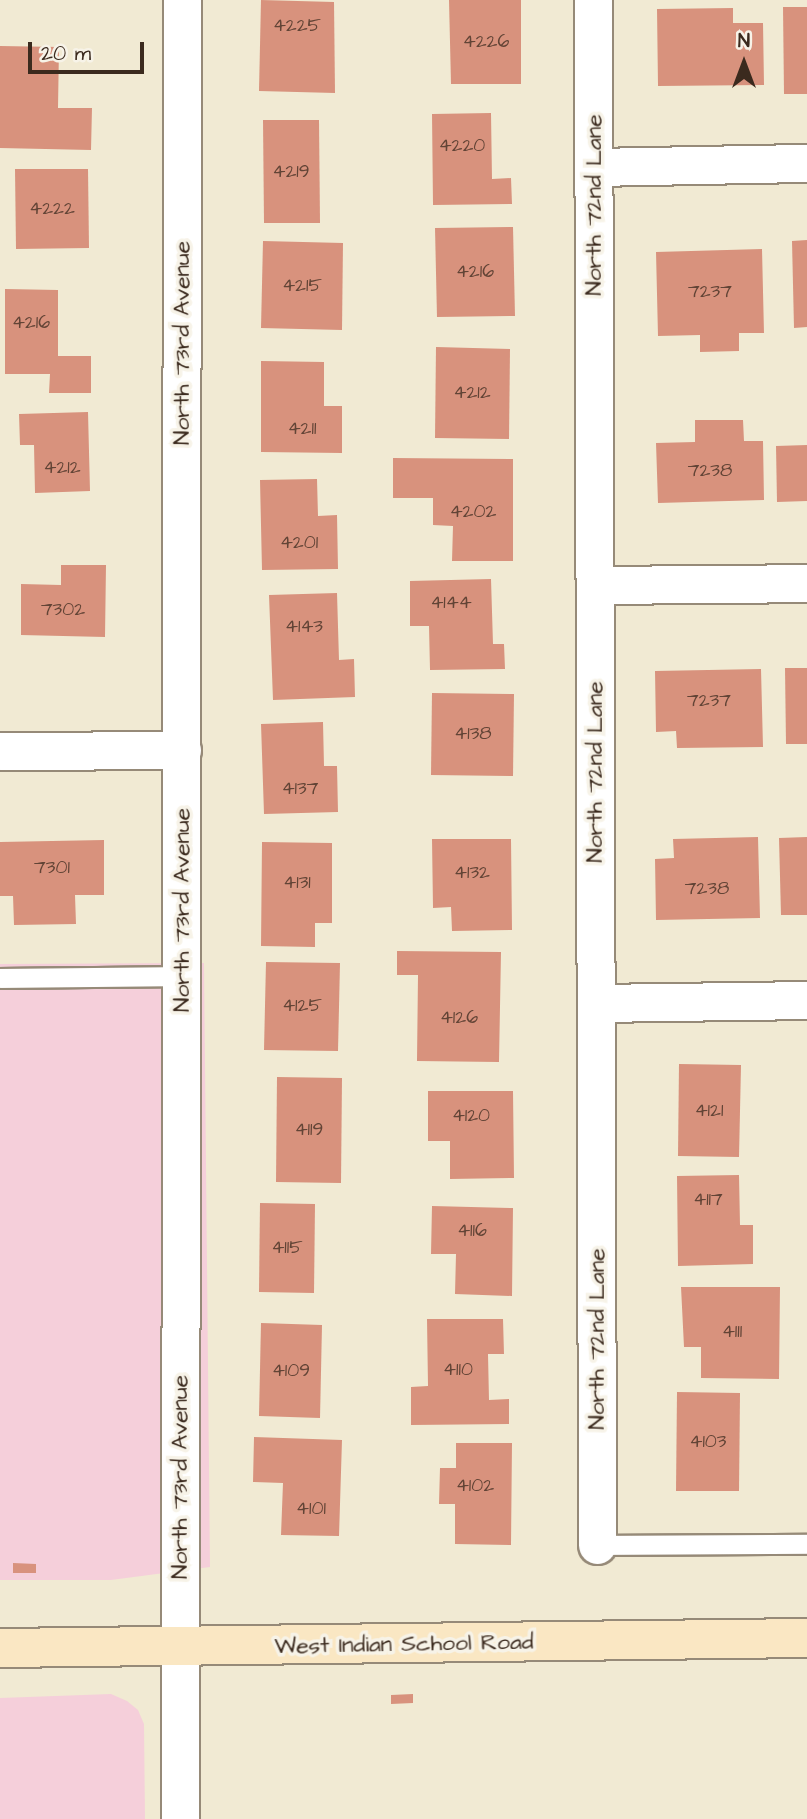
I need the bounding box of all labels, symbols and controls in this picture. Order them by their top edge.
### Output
house number: 4225 [273,15,321,37]
scale bar [32,28,147,72]
north arrow [709,28,779,98]
text: N [738,28,750,55]
house number: 4226 [463,31,509,53]
text: 20 m [41,39,91,68]
street label: North 72nd Lane [580,114,608,296]
house number: 4220 [439,135,485,157]
house number: 4219 [272,161,310,183]
house number: 4222 [29,198,75,220]
street label: North 73rd Avenue [168,241,196,445]
house number: 4216 [456,261,494,283]
house number: 4215 [282,275,322,297]
house number: 7237 [688,281,732,303]
house number: 4216 [12,312,50,334]
house number: 4212 [453,382,491,404]
house number: 4211 [288,418,316,440]
house number: 4212 [43,457,81,479]
house number: 7238 [688,460,732,482]
house number: 4202 [450,501,496,523]
house number: 4201 [280,532,318,554]
house number: 4144 [430,592,472,614]
house number: 7302 [41,599,85,621]
house number: 4143 [285,616,323,638]
street label: North 72nd Lane [581,681,609,863]
house number: 7237 [687,690,731,712]
house number: 4138 [454,723,492,745]
house number: 4137 [282,778,318,800]
street label: North 73rd Avenue [168,808,196,1012]
house number: 7301 [34,857,70,879]
house number: 4132 [454,862,490,884]
house number: 4131 [283,872,311,894]
house number: 7238 [685,878,729,900]
house number: 4125 [282,995,322,1017]
house number: 4126 [440,1007,478,1029]
house number: 4121 [695,1100,723,1122]
house number: 4120 [452,1105,490,1127]
house number: 4119 [295,1119,323,1141]
house number: 4117 [693,1189,723,1211]
house number: 4116 [457,1220,487,1242]
house number: 4115 [271,1237,303,1259]
street label: North 72nd Lane [583,1248,611,1430]
house number: 4111 [722,1321,742,1343]
house number: 4110 [443,1359,473,1381]
house number: 4109 [272,1360,310,1382]
street label: North 73rd Avenue [166,1375,194,1579]
house number: 4103 [689,1431,727,1453]
house number: 4102 [456,1475,494,1497]
house number: 4101 [296,1498,326,1520]
street label: West Indian School Road [274,1628,534,1660]

